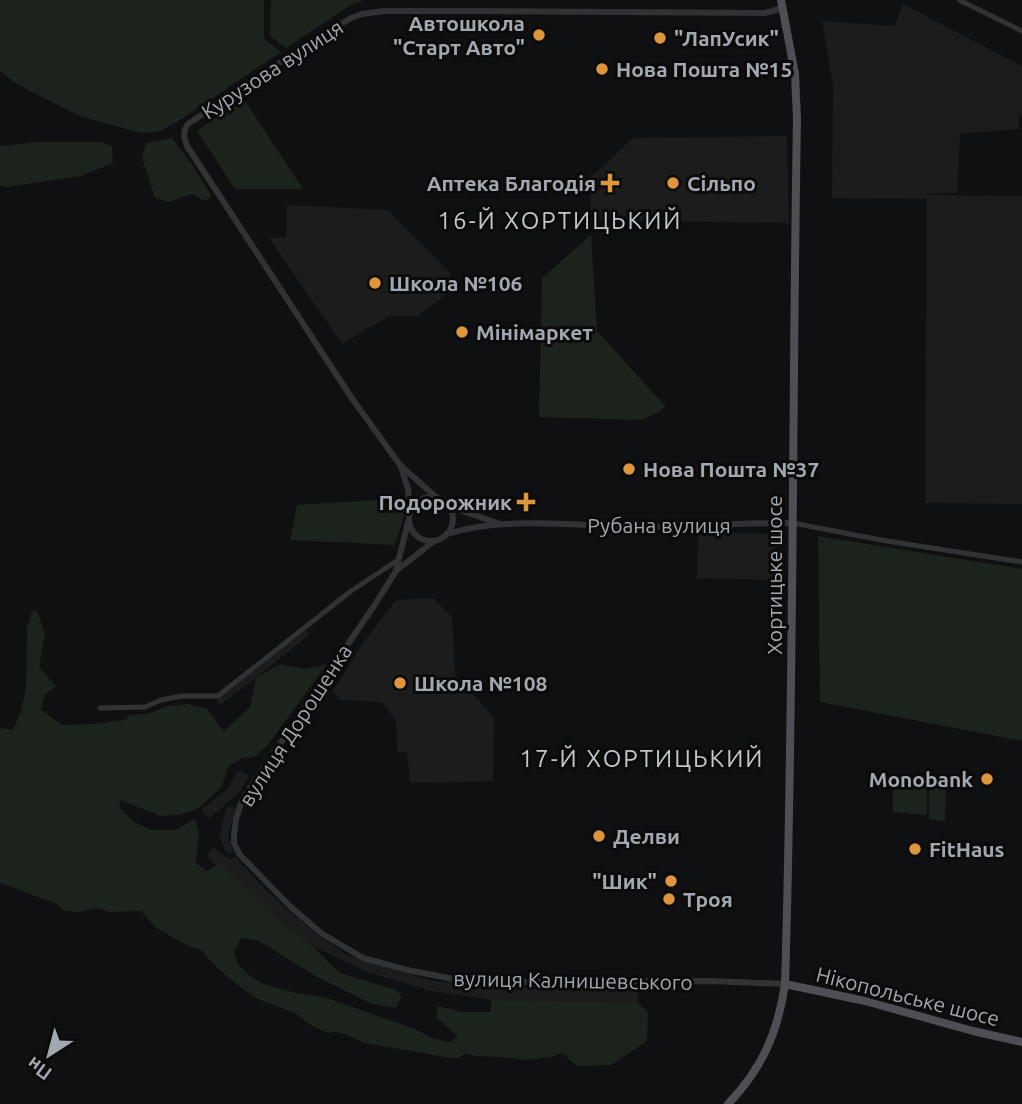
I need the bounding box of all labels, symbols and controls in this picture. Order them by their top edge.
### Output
place label: Автошкола "Старт Авто" [393,11,525,59]
street label: Курузова вулиця [197,14,347,124]
place label: "ЛапУсик" [674,26,779,50]
marker: Автошкола "Старт Авто" [531,27,547,43]
marker: "ЛапУсик" [652,30,668,46]
place label: Нова Пошта №15 [616,57,792,81]
marker: Нова Пошта №15 [594,61,610,77]
place label: Аптека Благодiя [427,171,596,195]
place label: Сільпо [687,171,756,195]
marker: Аптека Благодiя [602,175,618,191]
marker: Сільпо [665,175,681,191]
district label: 16-Й ХОРТИЦЬКИЙ [438,206,682,234]
place label: Школа №106 [389,271,523,295]
marker: Школа №106 [367,275,383,291]
place label: Мiнiмаркет [476,320,593,344]
marker: Мiнiмаркет [454,324,470,340]
place label: Нова Пошта №37 [643,457,819,481]
marker: Нова Пошта №37 [621,461,637,477]
place label: Подорожник [378,490,512,514]
marker: Подорожник [518,494,534,510]
street label: Хортицьке шосе [762,495,786,655]
street label: Рубана вулиця [587,513,731,537]
street label: вулиця Дорошенка [234,639,356,811]
place label: Школа №108 [414,671,547,695]
marker: Школа №108 [392,675,408,691]
district label: 17-Й ХОРТИЦЬКИЙ [520,744,764,772]
place label: Monobank [869,767,973,791]
marker: Monobank [979,771,995,787]
place label: Делви [613,824,680,848]
marker: Делви [591,828,607,844]
place label: FitHaus [929,837,1005,861]
marker: FitHaus [907,841,923,857]
place label: "Шик" [592,869,657,893]
marker: "Шик" [663,873,679,889]
place label: Троя [683,887,733,911]
marker: Троя [661,891,677,907]
street label: Нікопольське шосе [814,962,1002,1030]
street label: вулиця Калнишевського [453,966,693,994]
north arrow [14,1020,84,1090]
text: Пн [22,1053,56,1085]

